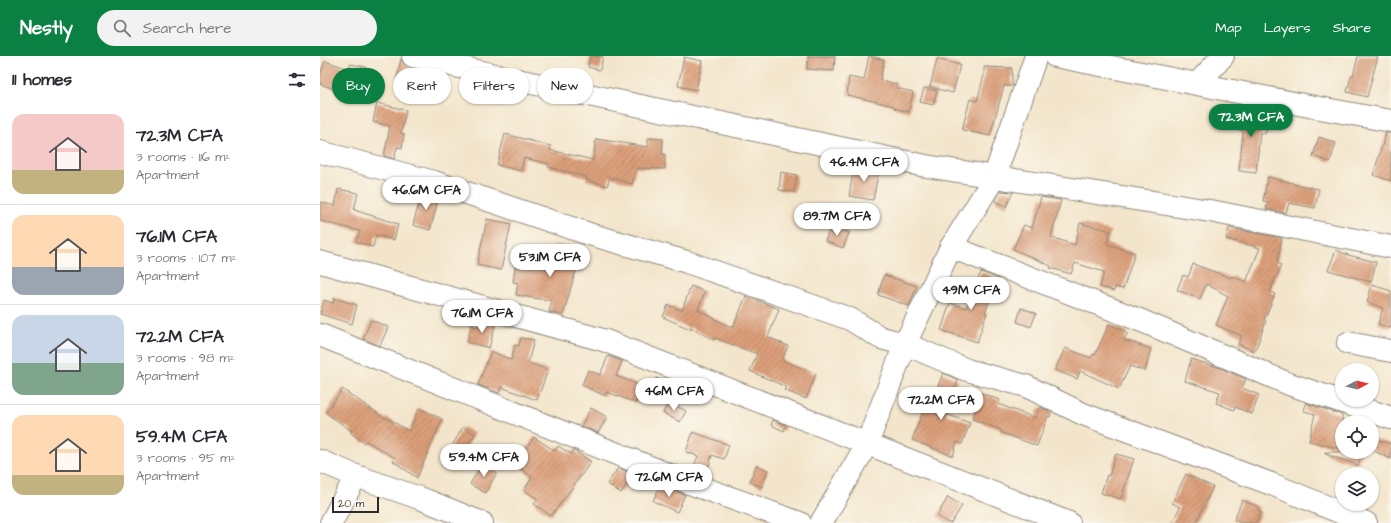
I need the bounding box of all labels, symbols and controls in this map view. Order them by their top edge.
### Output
search box [97,10,377,46]
text: Nestly [20,15,73,42]
icon: search [111,17,133,39]
text: Search here [143,18,231,39]
text: Map [1215,18,1242,38]
text: Layers [1264,18,1311,38]
text: Share [1333,18,1371,38]
text: 11 homes [12,68,72,92]
chip: Buy [332,68,385,104]
chip: Rent [393,68,451,104]
chip: Filters [459,68,529,104]
chip: New [537,68,593,104]
icon: filters [286,69,308,91]
pin: 72.3M CFA [1205,104,1297,138]
text: 72.3M CFA [1218,108,1284,126]
text: 72.3M CFA [136,124,223,148]
icon: home [44,130,92,178]
text: 3 rooms · 116 m² [136,148,230,166]
pin: 46.4M CFA [818,149,910,183]
text: 46.4M CFA [829,153,899,171]
text: Apartment [136,166,200,184]
pin: 46.6M CFA [380,177,472,211]
text: 46.6M CFA [391,181,461,199]
pin: 89.7M CFA [791,203,883,237]
text: 89.7M CFA [803,207,871,225]
text: 76.1M CFA [136,225,217,249]
icon: home [44,231,92,279]
pin: 53.1M CFA [504,244,596,278]
text: 53.1M CFA [519,248,581,266]
text: 3 rooms · 107 m² [136,249,237,267]
text: Apartment [136,267,200,285]
pin: 49M CFA [934,277,1008,311]
text: 49M CFA [942,281,1000,299]
pin: 76.1M CFA [436,300,528,334]
text: 76.1M CFA [451,304,513,322]
text: 72.2M CFA [136,325,224,349]
icon: home [44,331,92,379]
text: 3 rooms · 98 m² [136,349,235,367]
north arrow [1335,363,1379,407]
map controls [1335,363,1379,511]
text: Apartment [136,367,200,385]
pin: 46M CFA [637,378,711,412]
text: 46M CFA [644,382,704,400]
pin: 72.2M CFA [895,387,987,421]
text: 72.2M CFA [907,391,975,409]
button: locate [1335,415,1379,459]
text: 59.4M CFA [136,425,227,449]
icon: home [44,431,92,479]
pin: 59.4M CFA [438,444,530,478]
text: 59.4M CFA [449,448,519,466]
text: 3 rooms · 95 m² [136,449,235,467]
pin: 72.6M CFA [623,464,715,498]
text: Apartment [136,467,200,485]
button: layers [1335,467,1379,511]
text: 72.6M CFA [635,468,703,486]
scale bar [332,495,379,514]
text: 20 m [338,496,364,511]

